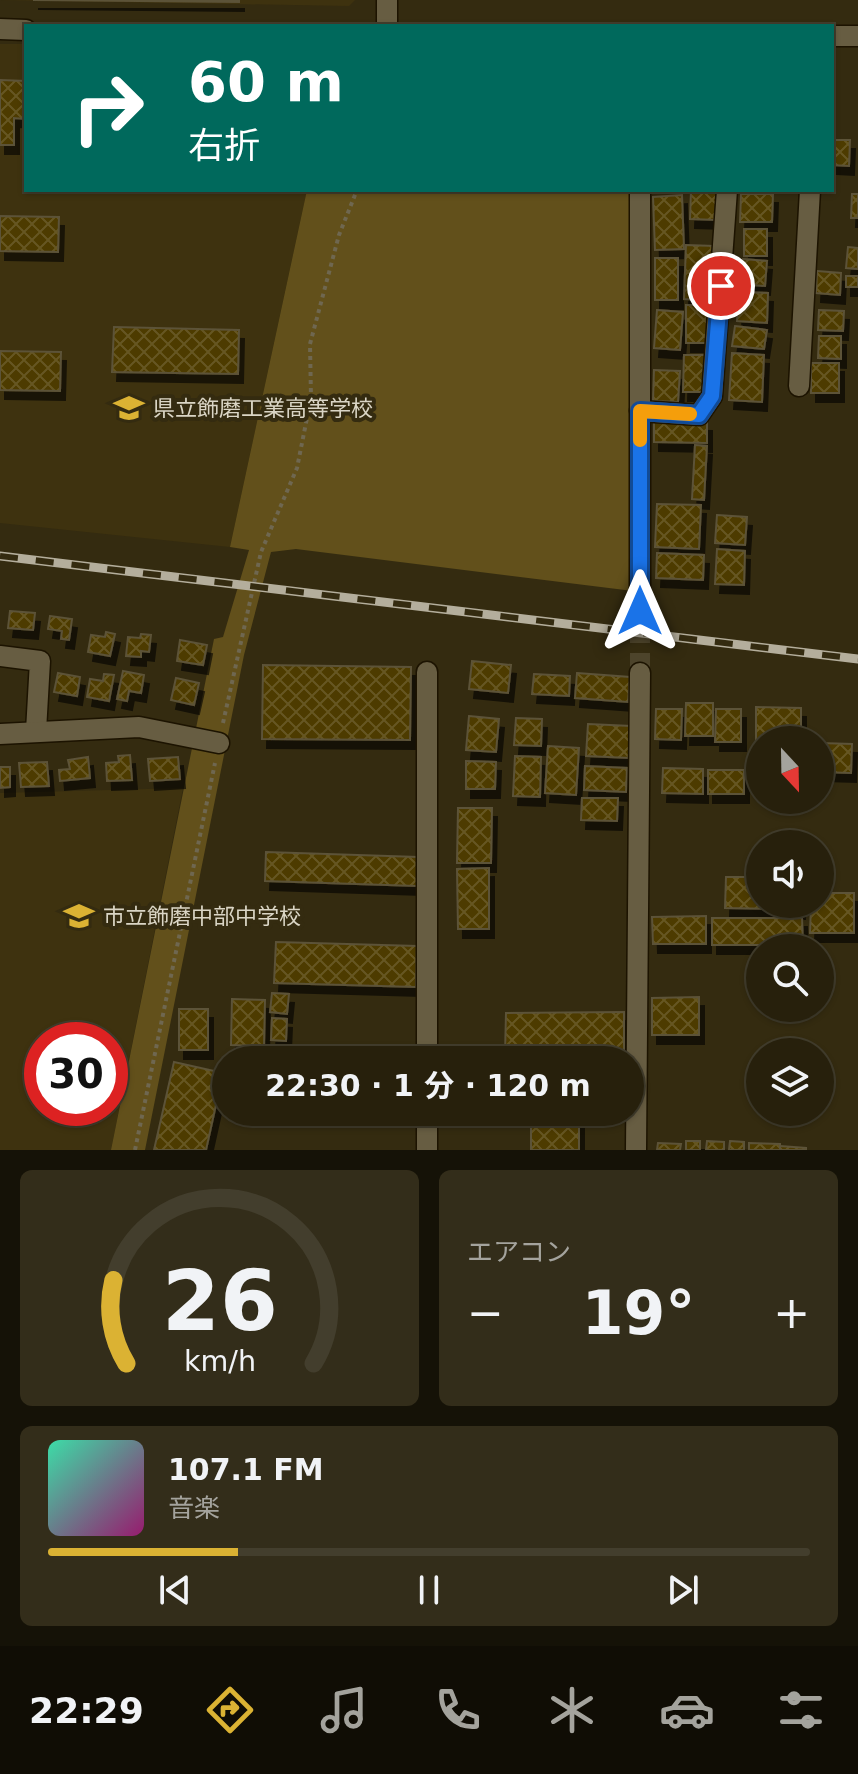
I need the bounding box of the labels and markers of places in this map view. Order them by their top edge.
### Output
pin [687,252,755,320]
school or university icon: 県立飾磨工業高等学校 [112,391,146,425]
place label: 県立飾磨工業高等学校 [153,396,373,421]
school or university icon: 市立飾磨中部中学校 [62,899,96,933]
place label: 市立飾磨中部中学校 [103,904,301,929]

